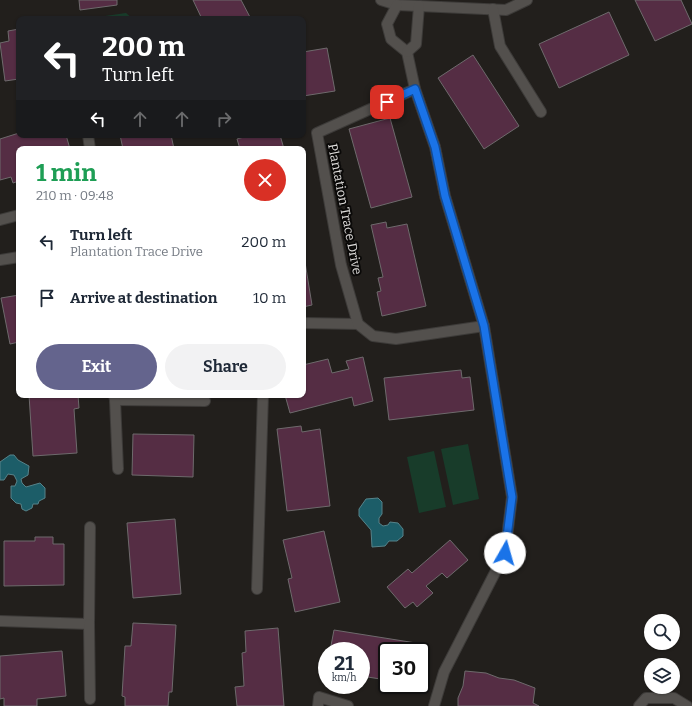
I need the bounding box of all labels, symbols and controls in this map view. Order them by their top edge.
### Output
text: 200 m [102,30,185,63]
icon: left [36,32,88,84]
text: Turn left [102,64,174,86]
pin [370,85,404,119]
icon: arrive [376,91,398,113]
icon: left [87,108,109,130]
icon: ahead [129,108,151,130]
icon: ahead [171,108,193,130]
icon: right [213,108,235,130]
street label: Plantation Trace Drive [325,142,365,276]
text: 1 min [36,159,97,187]
button: close [244,159,286,201]
text: 210 m · 09:48 [36,188,114,203]
text: Turn left [70,226,132,244]
icon: left [36,231,58,253]
text: 200 m [241,233,286,251]
text: Plantation Trace Drive [70,244,203,259]
icon: arrive [36,287,58,309]
text: Arrive at destination [70,289,217,307]
text: 10 m [253,289,286,307]
button: Exit [36,344,157,390]
button: Share [165,344,286,390]
position arrow [484,532,526,574]
map controls [644,614,680,694]
button: search [644,614,680,650]
speed limit sign: 30 [378,642,430,694]
text: 21 [334,651,354,675]
button: layers [644,658,680,694]
text: km/h [332,672,356,684]

